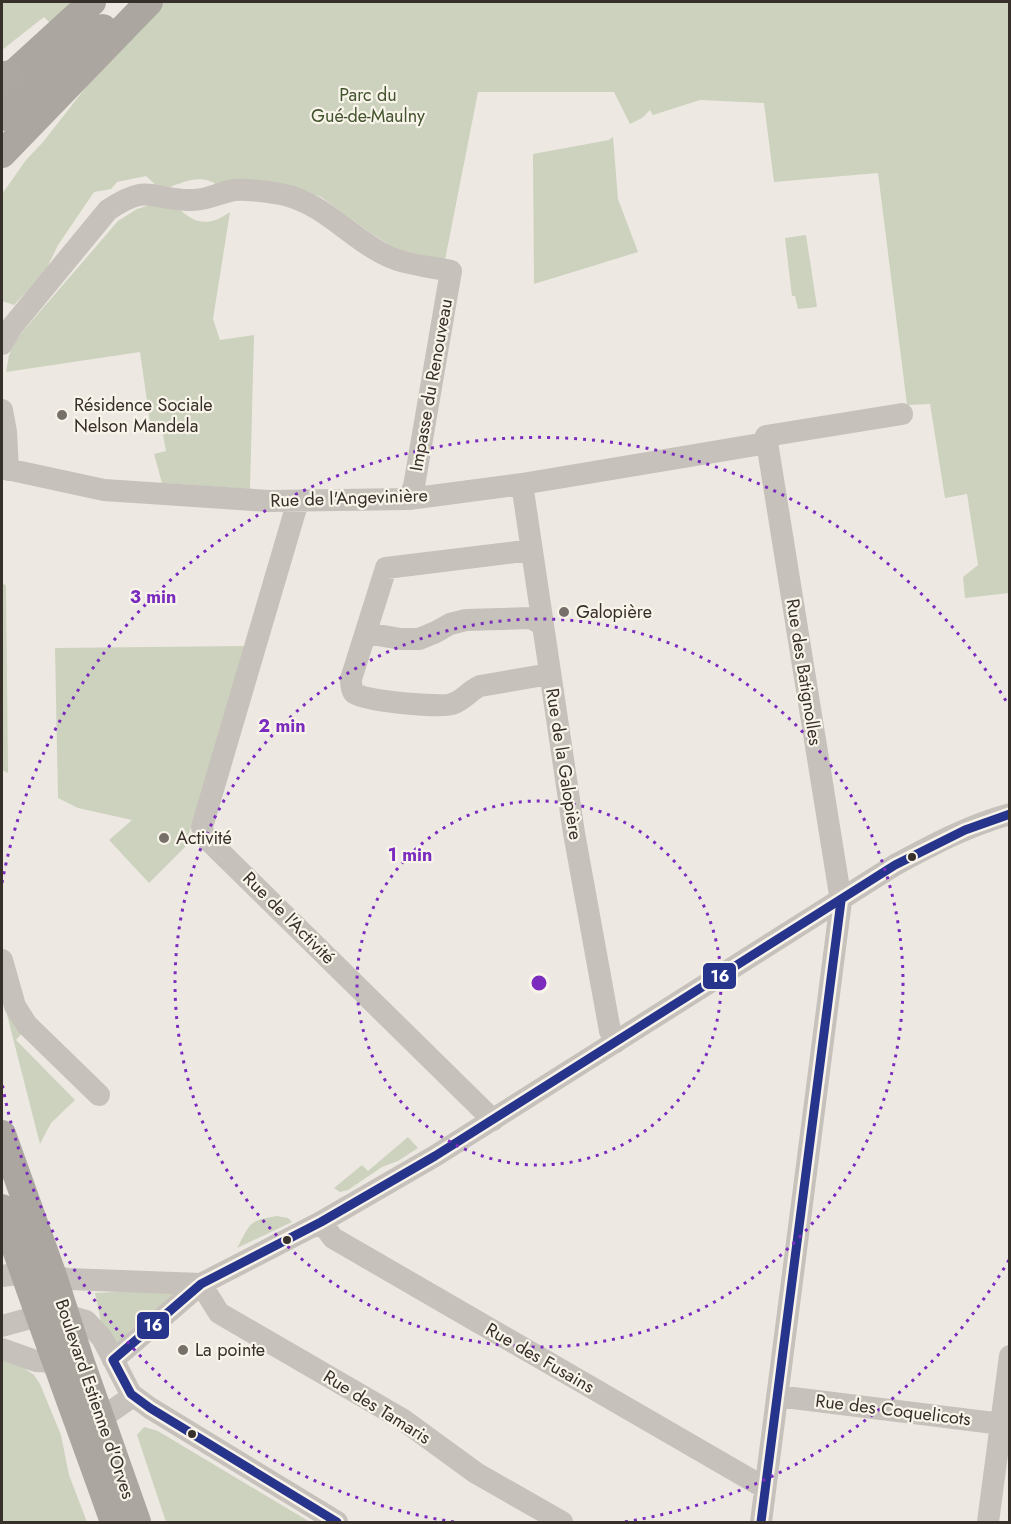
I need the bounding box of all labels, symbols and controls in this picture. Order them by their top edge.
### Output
park label: Parc du Gué-de-Maulny [311,82,425,129]
street label: Impasse du Renouveau [403,297,459,473]
place label: Résidence Sociale Nelson Mandela [74,392,213,439]
marker: Résidence Sociale Nelson Mandela [55,408,69,422]
street label: Rue de l'Angevinière [270,482,428,514]
text: 3 min [130,584,176,610]
street label: Rue des Batignolles [780,597,828,747]
place label: Galopière [576,599,652,625]
marker: Galopière [557,605,571,619]
street label: Rue de la Galopière [539,686,589,842]
text: 2 min [258,713,306,739]
place label: Activité [176,825,232,851]
marker: Activité [157,831,171,845]
text: 1 min [388,842,432,868]
unlabelled marker [906,851,918,863]
street label: Rue de l'Activité [237,866,341,970]
line badge: 16 [702,962,737,990]
text: 16 [711,965,729,988]
centre of rings [529,973,549,993]
unlabelled marker [281,1234,293,1246]
street label: Boulevard Estienne d'Orves [49,1296,141,1502]
line badge: 16 [136,1311,170,1340]
text: 16 [144,1314,162,1337]
street label: Rue des Fusains [481,1316,599,1400]
place label: La pointe [195,1337,265,1363]
marker: La pointe [176,1343,190,1357]
street label: Rue des Tamaris [318,1364,436,1450]
street label: Rue des Coquelicots [814,1388,972,1432]
unlabelled marker [186,1428,198,1440]

